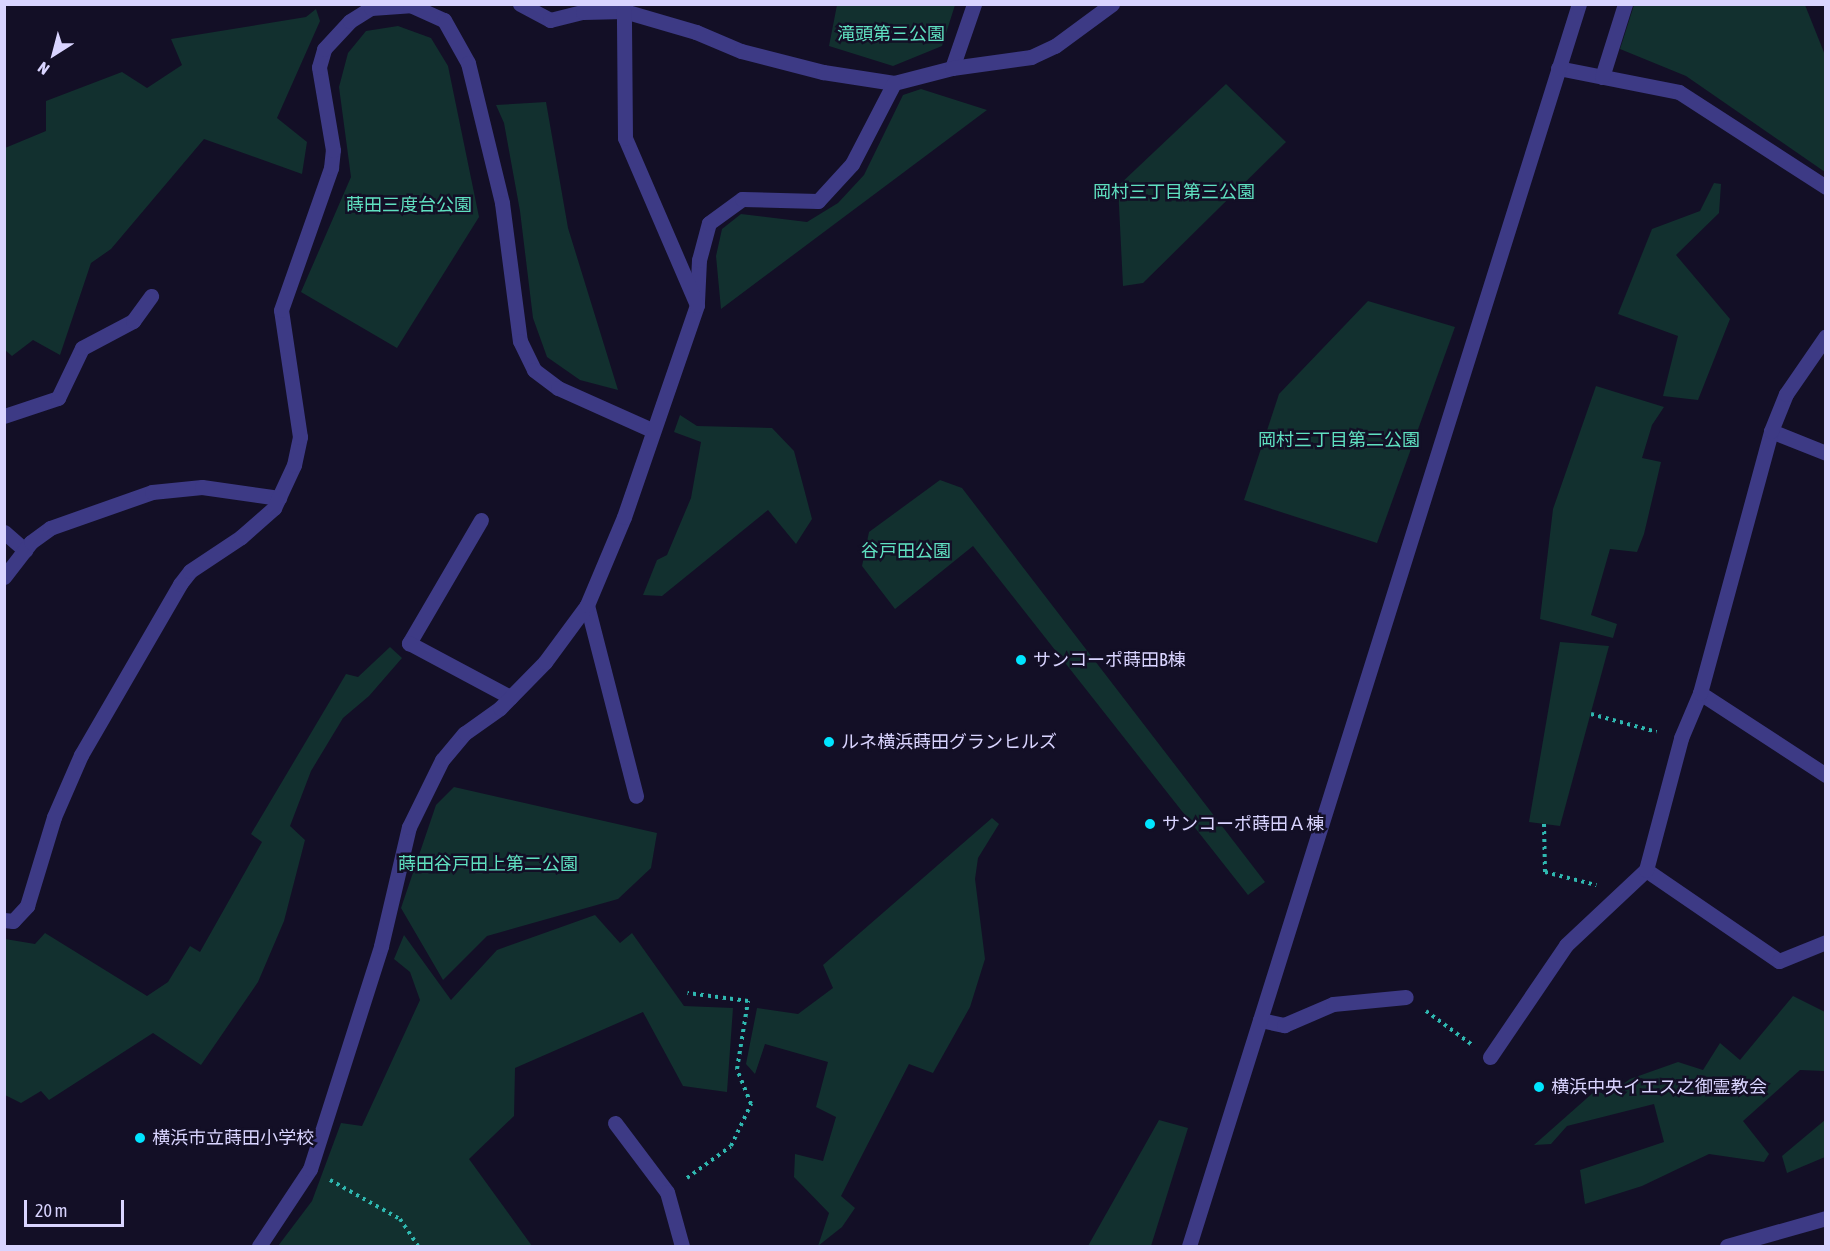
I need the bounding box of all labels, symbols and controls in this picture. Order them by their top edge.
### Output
park label: 滝頭第三公園 [837,23,945,45]
north arrow [24,24,84,84]
text: N [34,59,53,79]
park label: 岡村三丁目第三公園 [1093,181,1255,203]
park label: 蒔田三度台公園 [346,194,472,216]
park label: 岡村三丁目第二公園 [1258,429,1420,451]
park label: 谷戸田公園 [861,540,951,562]
place label: サンコーポ蒔田B棟 [1033,649,1186,671]
marker: サンコーポ蒔田B棟 [1014,653,1028,667]
place label: ルネ横浜蒔田グランヒルズ [841,731,1057,753]
marker: ルネ横浜蒔田グランヒルズ [822,735,836,749]
place label: サンコーポ蒔田Ａ棟 [1162,813,1324,835]
marker: サンコーポ蒔田Ａ棟 [1143,817,1157,831]
park label: 蒔田谷戸田上第二公園 [398,853,578,875]
place label: 横浜中央イエス之御霊教会 [1551,1076,1767,1098]
marker: 横浜中央イエス之御霊教会 [1532,1080,1546,1094]
place label: 横浜市立蒔田小学校 [152,1127,314,1149]
marker: 横浜市立蒔田小学校 [133,1131,147,1145]
scale bar [27,1188,128,1226]
text: 20 m [35,1200,67,1221]

